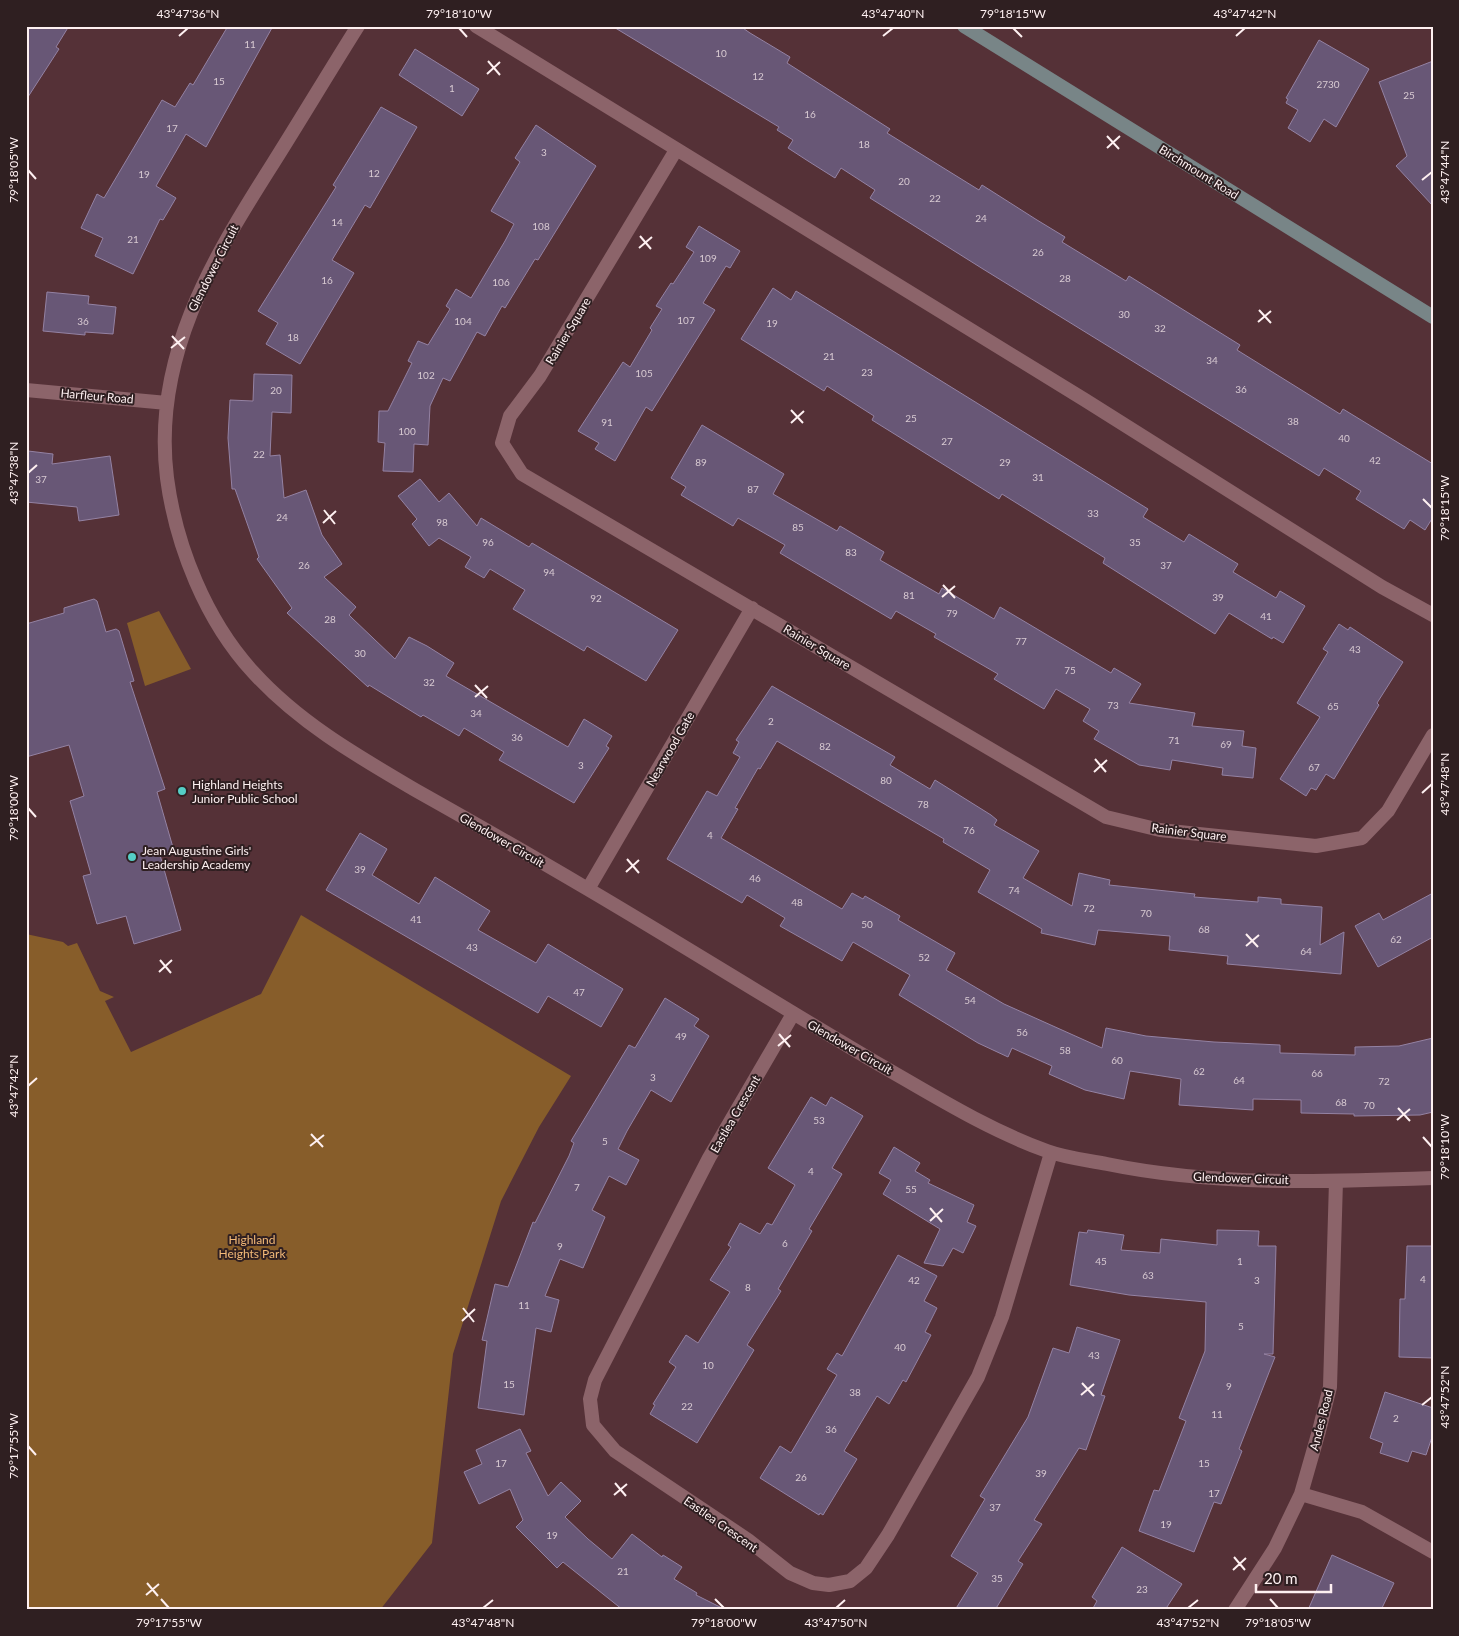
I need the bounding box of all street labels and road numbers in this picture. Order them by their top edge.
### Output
street label: Birchmount Road [1156,142,1242,202]
street label: Glendower Circuit [185,221,242,314]
street label: Rainier Square [542,295,594,367]
street label: Harfleur Road [60,385,134,407]
street label: Rainier Square [781,621,853,673]
street label: Nearwood Gate [643,709,697,789]
street label: Glendower Circuit [457,810,548,871]
street label: Rainier Square [1151,820,1227,844]
street label: Glendower Circuit [805,1017,896,1078]
street label: Eastlea Crescent [707,1072,764,1155]
street label: Glendower Circuit [1193,1169,1290,1187]
street label: Andes Road [1306,1388,1336,1452]
street label: Eastlea Crescent [681,1493,762,1556]

